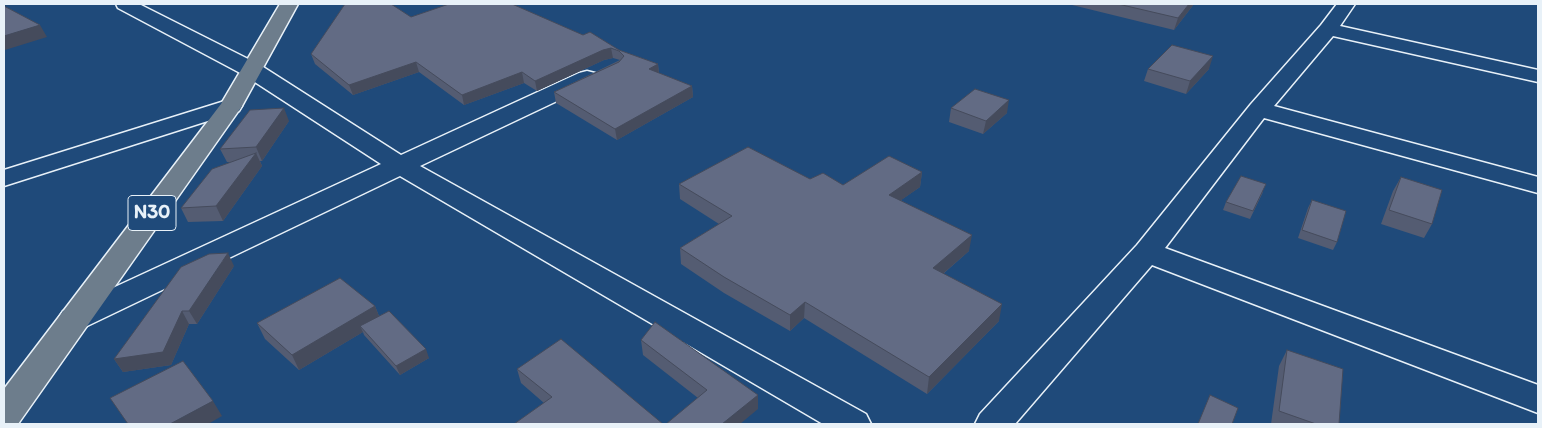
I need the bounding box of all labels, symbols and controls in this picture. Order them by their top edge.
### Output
road number: N30 [128,196,176,230]

